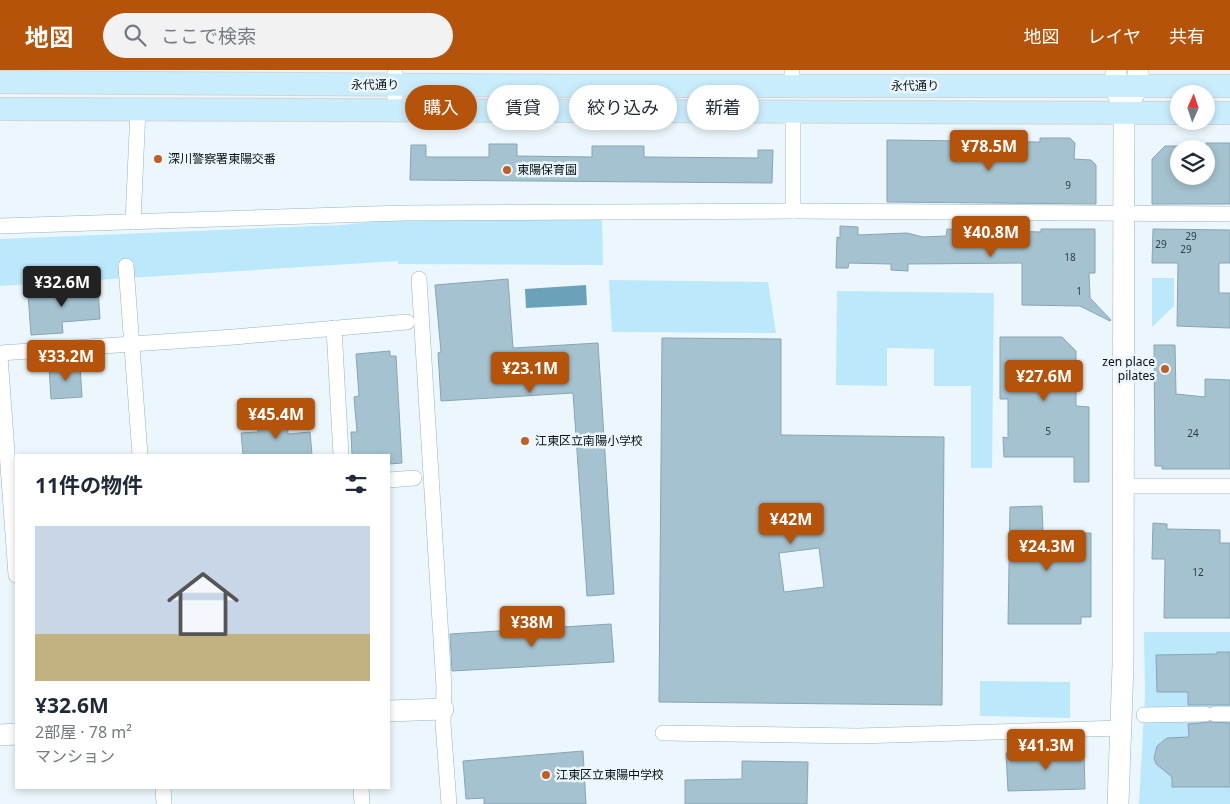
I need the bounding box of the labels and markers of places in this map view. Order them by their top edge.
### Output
pin: ¥78.5M [948,129,1030,172]
place label: 深川警察署東陽交番 [168,150,276,167]
marker: 深川警察署東陽交番 [152,153,164,165]
place label: 東陽保育園 [517,161,577,178]
marker: 東陽保育園 [501,164,513,176]
pin: ¥40.8M [950,216,1032,258]
pin: ¥32.6M [21,266,103,308]
pin: ¥33.2M [25,340,107,382]
pin: ¥23.1M [489,352,571,394]
place label: zen place pilates [1102,353,1155,384]
pin: ¥27.6M [1003,360,1085,402]
marker: zen place pilates [1159,363,1171,375]
pin: ¥45.4M [235,398,317,440]
place label: 江東区立南陽小学校 [535,432,643,449]
marker: 江東区立南陽小学校 [519,435,531,447]
pin: ¥42M [761,502,821,545]
pin: ¥24.3M [1006,530,1088,572]
pin: ¥38M [502,606,562,648]
pin: ¥41.3M [1005,728,1087,771]
place label: 江東区立東陽中学校 [556,766,664,783]
marker: 江東区立東陽中学校 [540,769,552,781]

